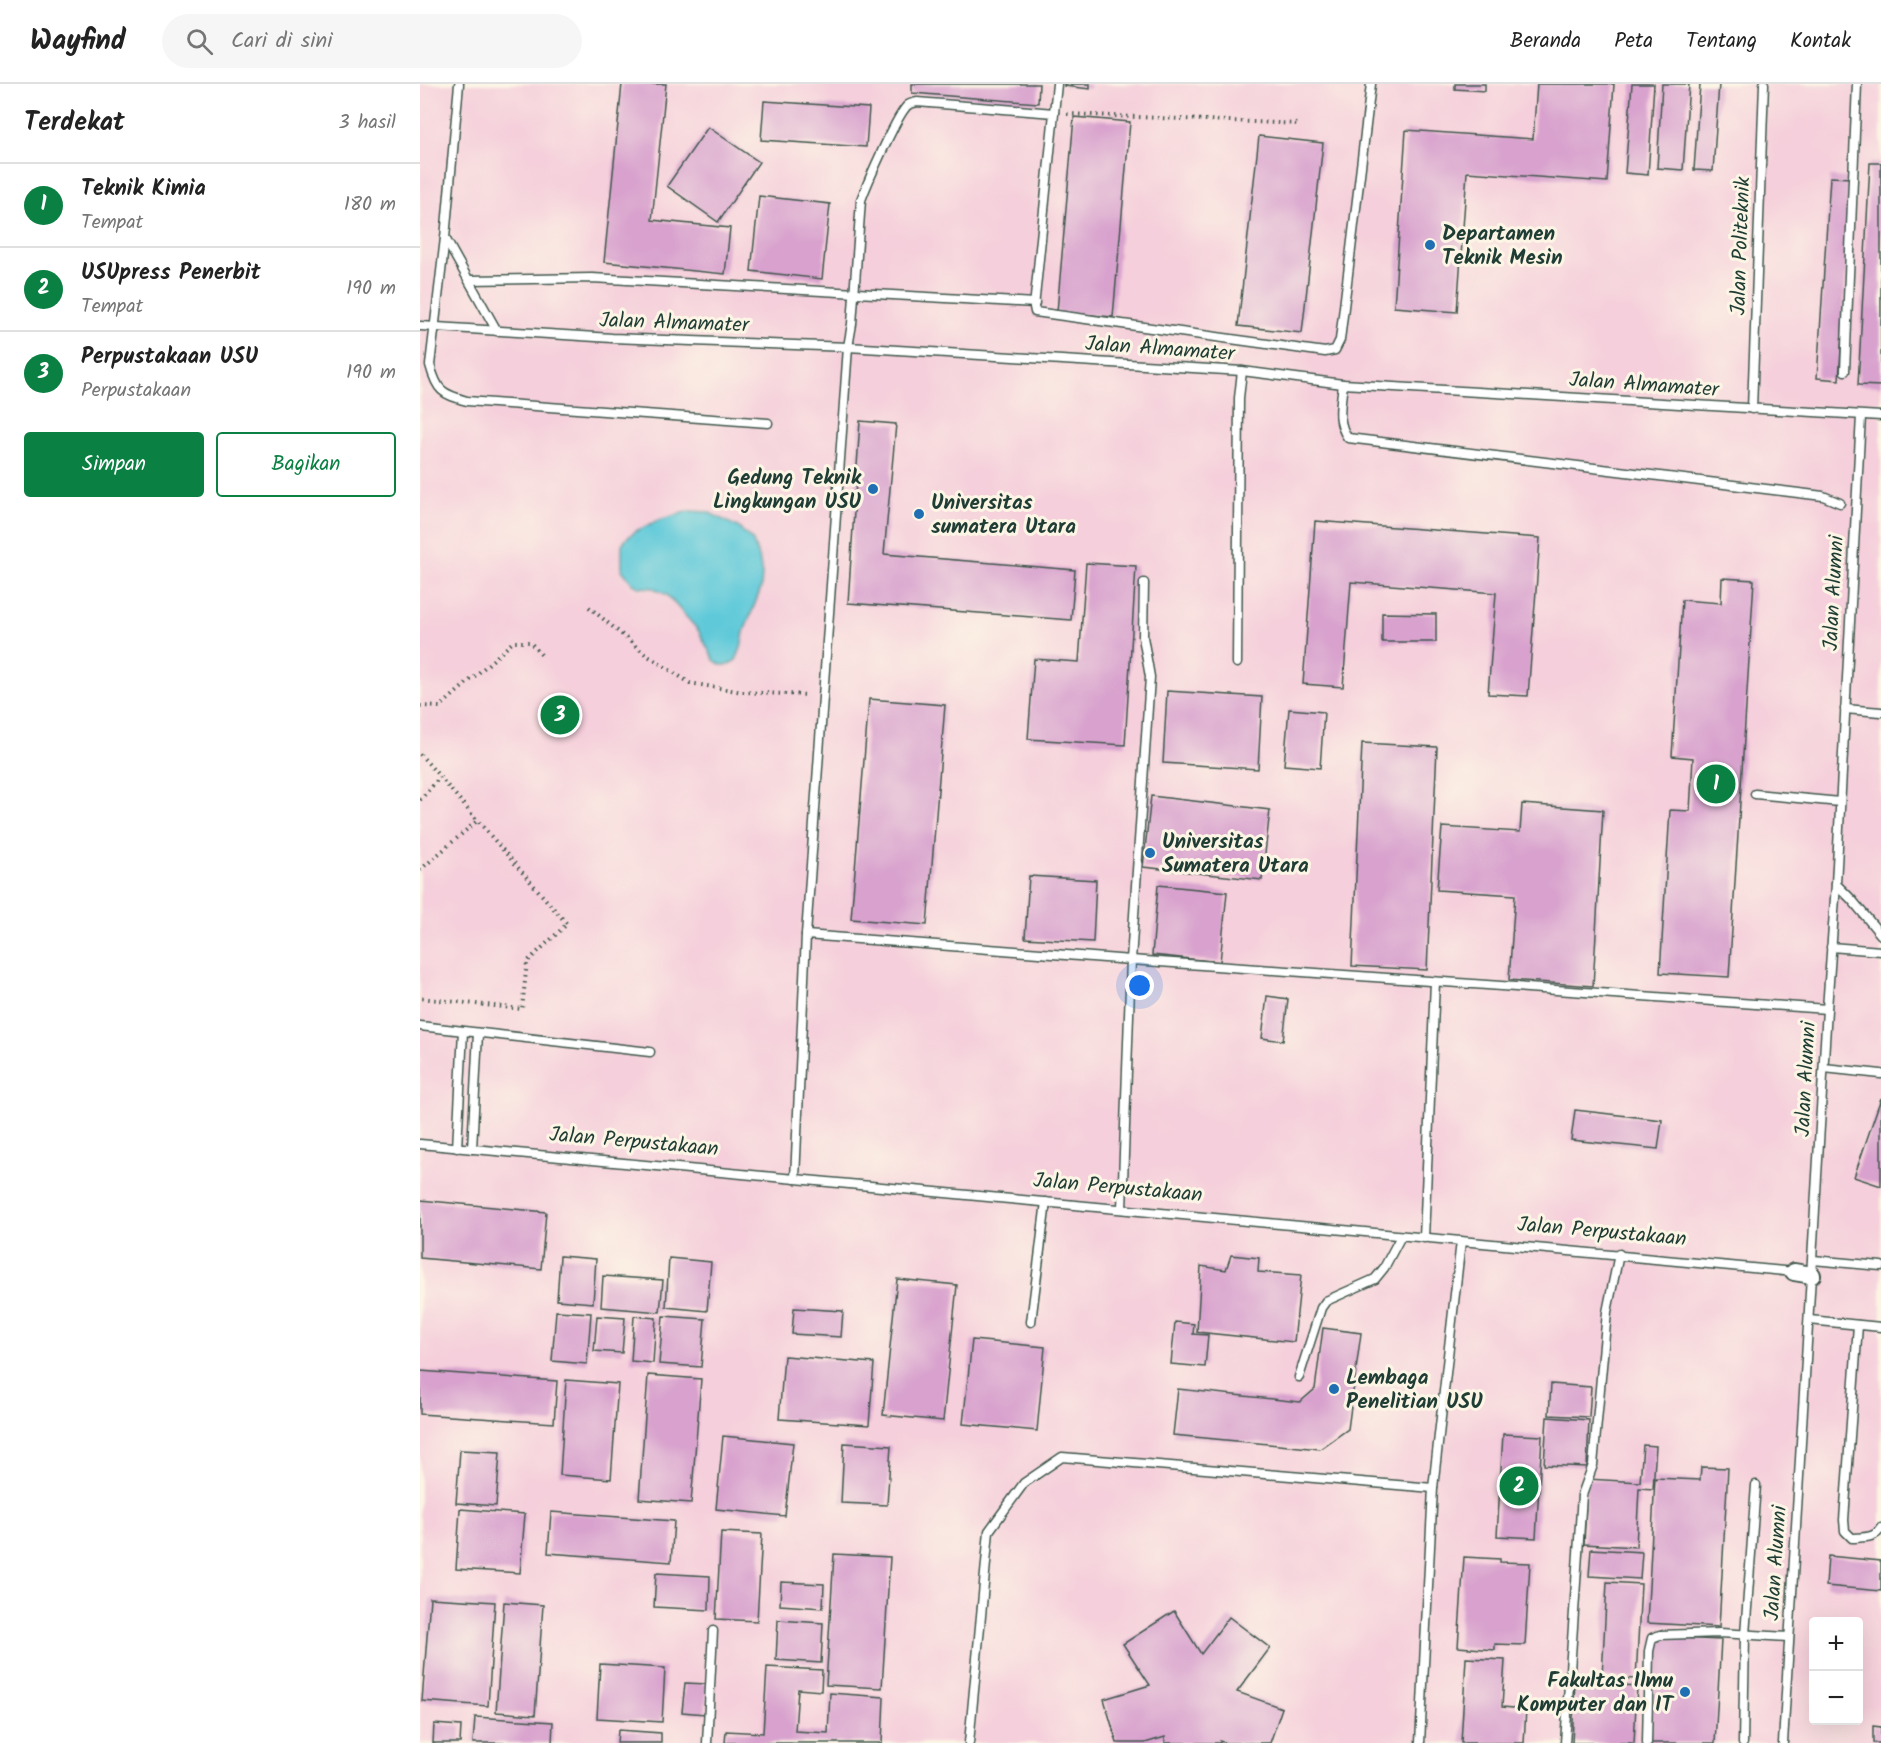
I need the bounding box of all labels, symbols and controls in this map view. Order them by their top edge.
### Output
search box [162,14,582,68]
text: Wayfind [30,19,126,64]
text: Cari di sini [231,24,332,59]
icon: search [183,25,216,58]
text: Beranda [1510,25,1581,58]
text: Peta [1614,25,1653,58]
text: Tentang [1686,25,1757,58]
text: Kontak [1790,25,1851,58]
text: Terdekat [24,102,125,144]
text: 3 hasil [338,107,396,139]
text: Teknik Kimia [81,172,206,207]
street label: Jalan Politeknik [1723,176,1760,316]
text: 1 [40,189,47,221]
text: 180 m [344,189,396,221]
text: Tempat [81,207,143,239]
place label: Departamen Teknik Mesin [1442,218,1563,275]
marker: Departamen Teknik Mesin [1423,238,1437,252]
text: USUpress Penerbit [81,256,261,291]
text: 2 [38,273,49,305]
text: 190 m [346,273,396,305]
text: Tempat [81,291,143,323]
street label: Jalan Almamater [598,304,750,343]
street label: Jalan Almamater [1084,328,1237,371]
text: Perpustakaan USU [81,340,258,375]
text: 3 [38,357,49,389]
text: 190 m [346,357,396,389]
street label: Jalan Almamater [1568,364,1721,407]
text: Perpustakaan [81,375,191,407]
button: Simpan [24,432,204,497]
button: Bagikan [216,432,396,497]
place label: Gedung Teknik Lingkungan USU [713,462,862,519]
marker: Gedung Teknik Lingkungan USU [866,482,880,496]
place label: Universitas sumatera Utara [931,487,1076,544]
marker: Universitas sumatera Utara [912,507,926,521]
street label: Jalan Alumni [1815,534,1854,651]
pin: 3 [540,692,580,738]
pin: 1 [1696,762,1736,806]
place label: Universitas Sumatera Utara [1162,826,1309,883]
marker: Universitas Sumatera Utara [1143,846,1157,860]
your location [1125,971,1154,1000]
street label: Jalan Alumni [1787,1020,1826,1137]
street label: Jalan Perpustakaan [548,1119,720,1166]
street label: Jalan Perpustakaan [1032,1165,1204,1212]
street label: Jalan Perpustakaan [1516,1209,1688,1256]
place label: Lembaga Penelitian USU [1346,1362,1483,1419]
marker: Lembaga Penelitian USU [1327,1382,1341,1396]
pin: 2 [1500,1464,1538,1508]
street label: Jalan Alumni [1756,1503,1797,1622]
map controls [1809,1617,1863,1725]
button: + [1809,1617,1863,1671]
place label: Fakultas Ilmu Komputer dan IT [1517,1665,1676,1722]
button: − [1809,1671,1863,1725]
marker: Fakultas Ilmu Komputer dan IT [1678,1685,1692,1699]

